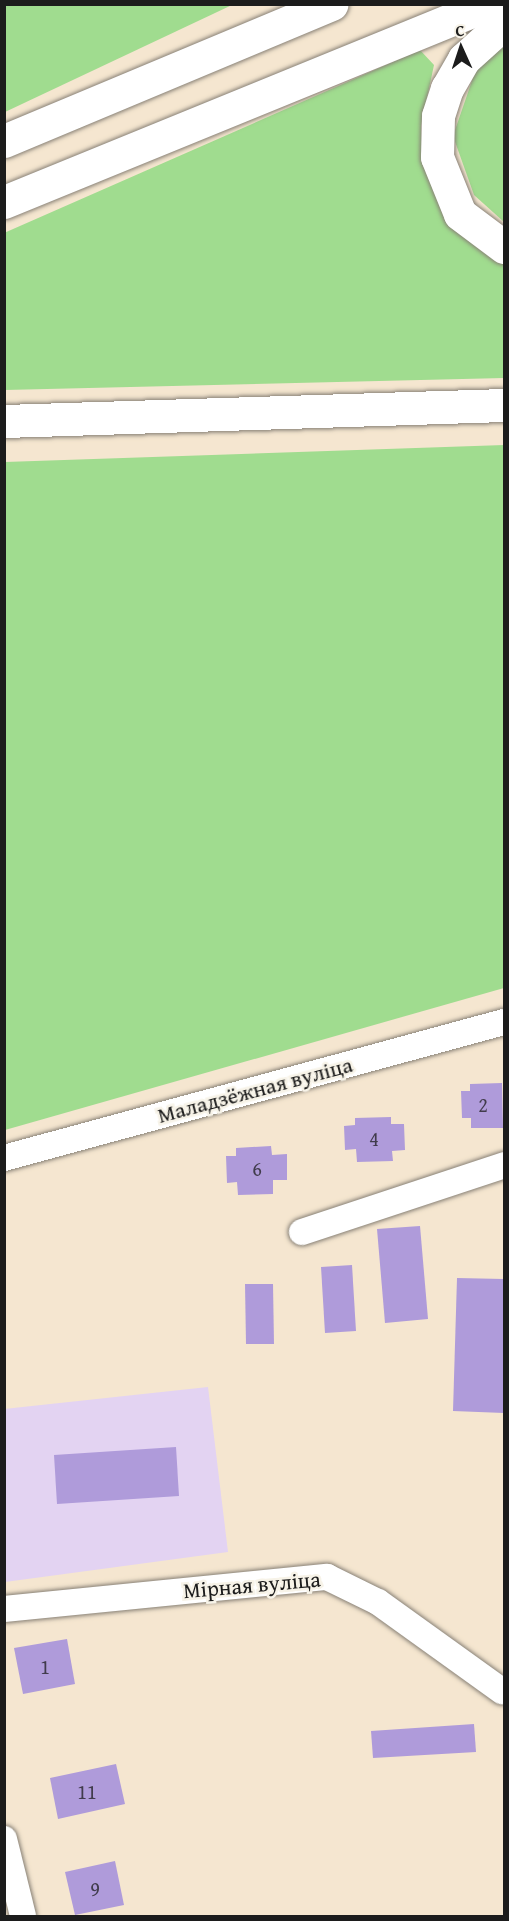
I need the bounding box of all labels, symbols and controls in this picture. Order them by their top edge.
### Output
north arrow [431,18,491,78]
text: С [455,18,465,42]
street label: Маладзёжная вуліца [155,1051,355,1129]
house number: 2 [478,1092,488,1116]
house number: 4 [369,1126,379,1150]
house number: 6 [252,1156,262,1180]
street label: Мірная вуліца [182,1566,322,1604]
house number: 1 [40,1654,50,1678]
house number: 11 [77,1779,97,1803]
house number: 9 [90,1876,100,1900]

